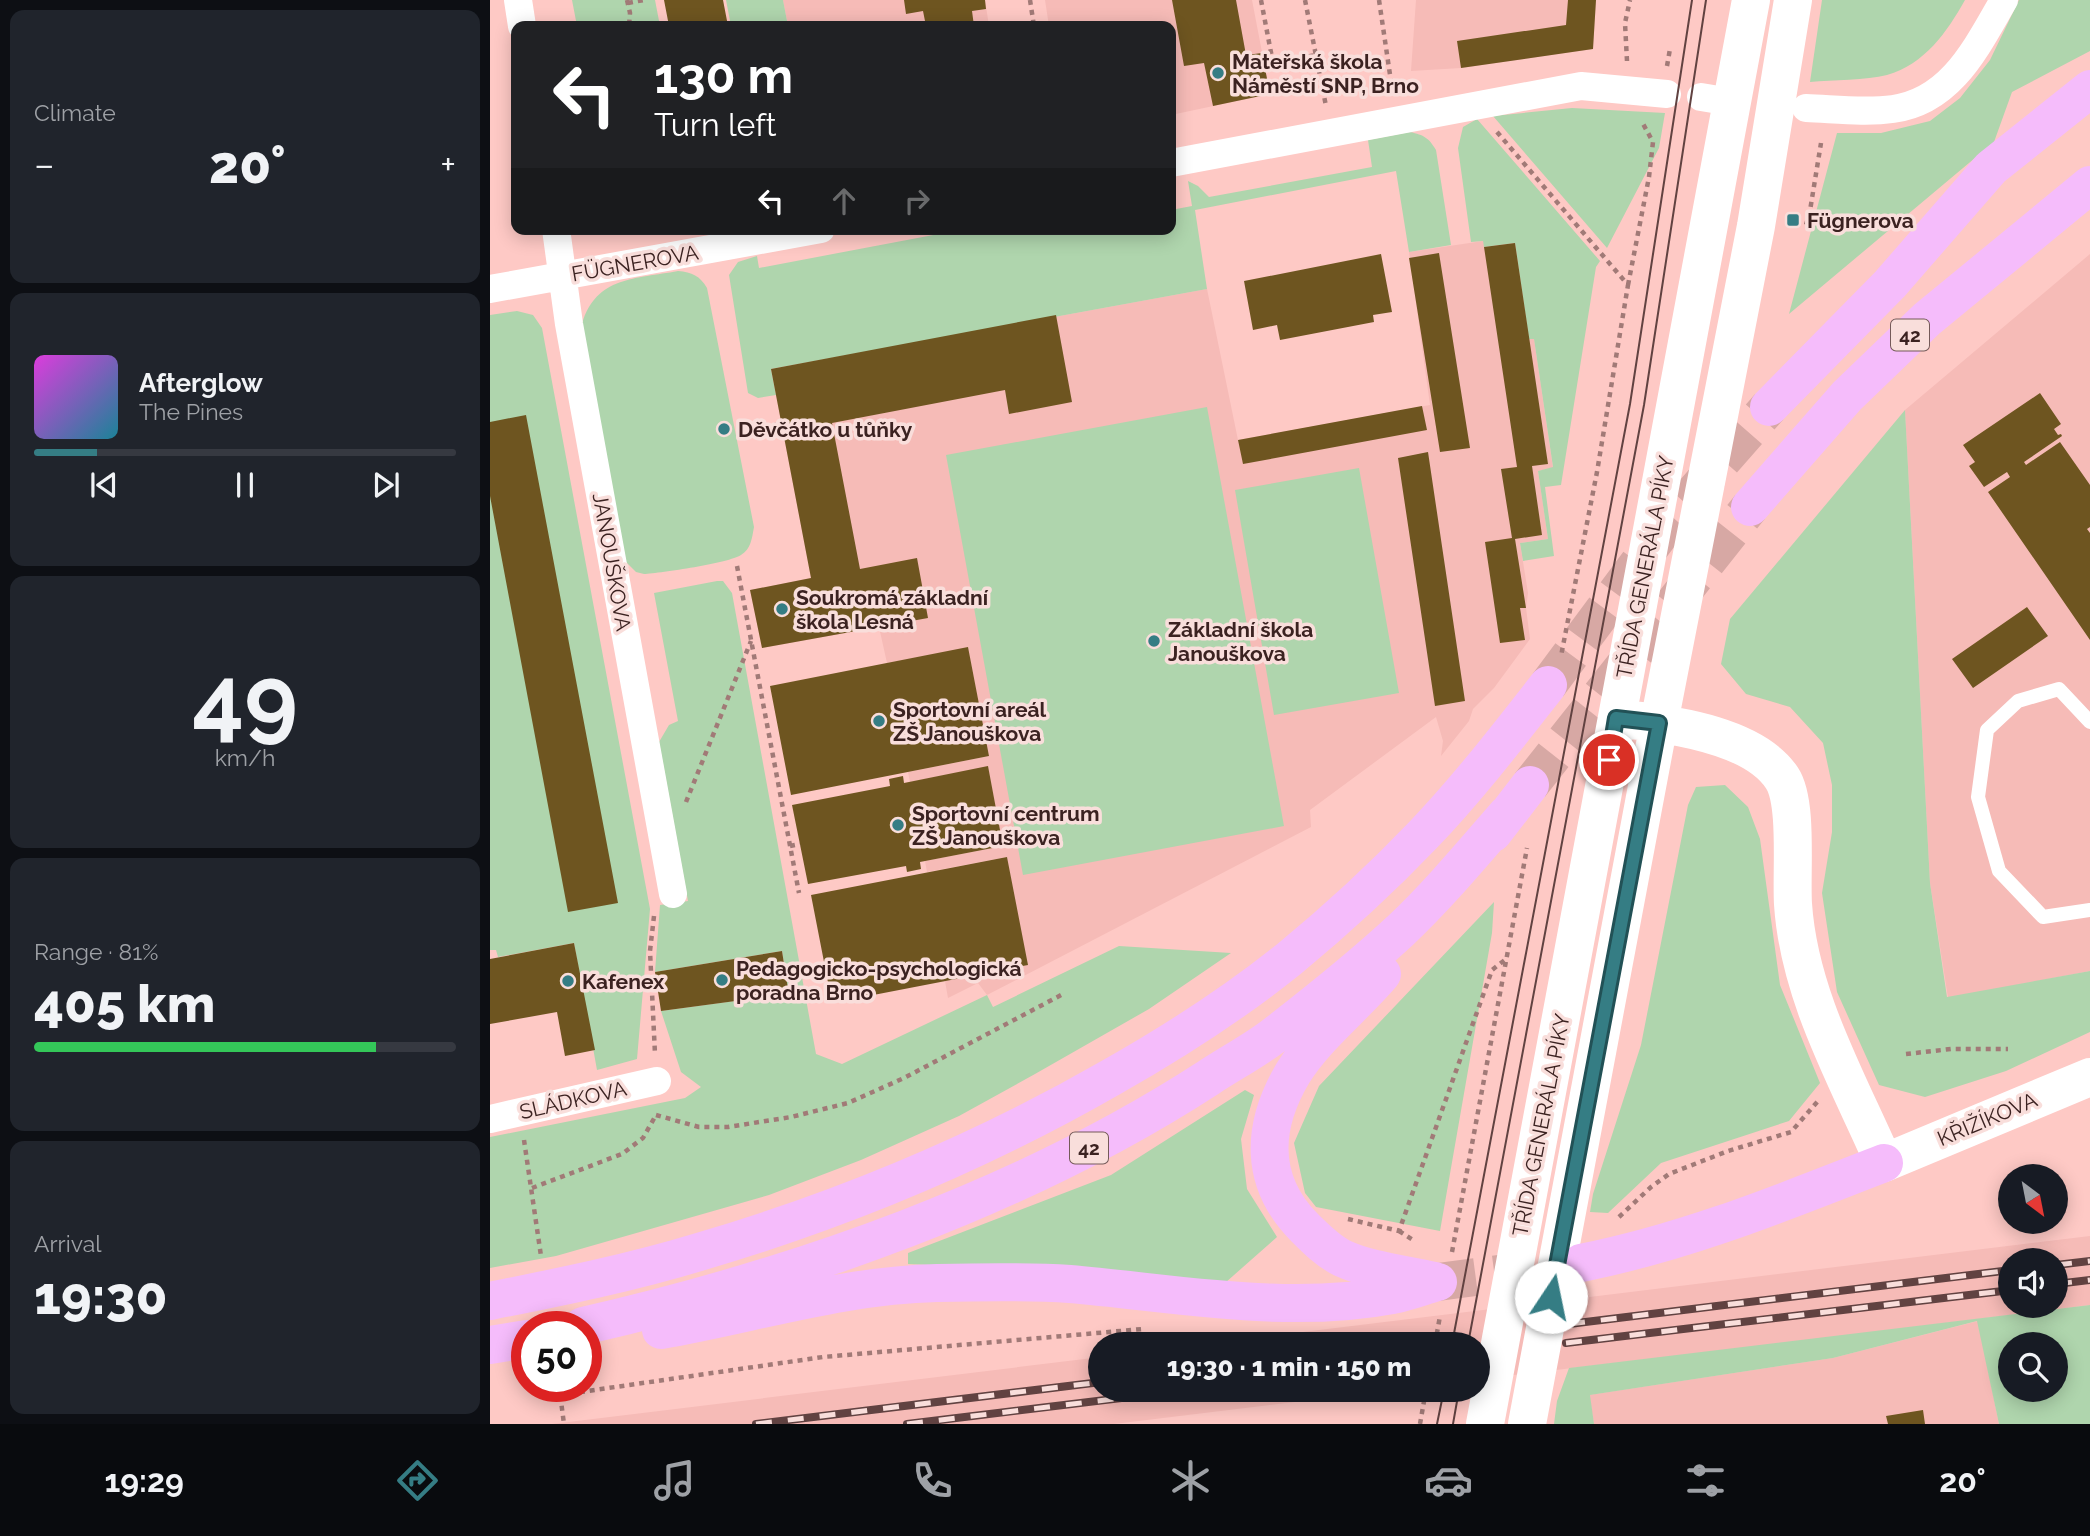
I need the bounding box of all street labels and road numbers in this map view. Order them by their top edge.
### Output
street label: FÜGNEROVA [570,240,700,286]
road number: 42 [1891,320,1929,350]
street label: TŘÍDA GENERÁLA PÍKY [1611,453,1679,680]
street label: JANOUŠKOVA [588,491,636,633]
street label: TŘÍDA GENERÁLA PÍKY [1507,1011,1575,1238]
street label: SLÁDKOVA [517,1076,629,1124]
street label: KŘIŽÍKOVA [1933,1087,2041,1151]
road number: 42 [1070,1132,1108,1164]

